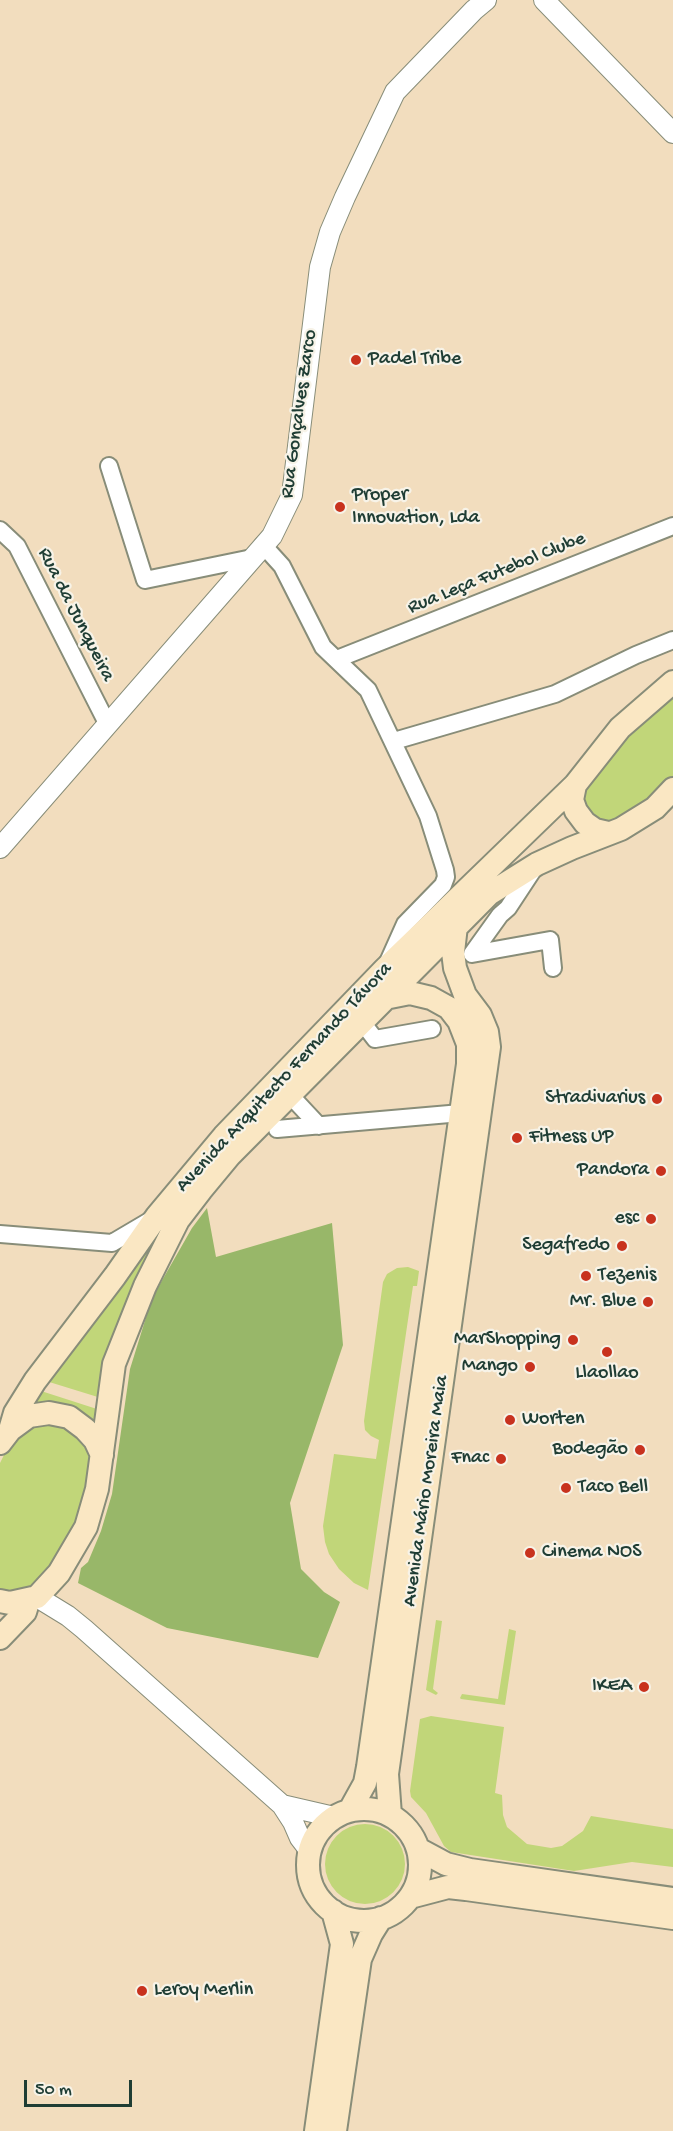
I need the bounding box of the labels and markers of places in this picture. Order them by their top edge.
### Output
place label: Padel Tribe [368,348,461,372]
marker: Padel Tribe [349,353,363,367]
place label: Proper Innovation, Lda [352,484,480,531]
marker: Proper Innovation, Lda [333,500,347,514]
place label: Stradivarius [545,1087,645,1111]
marker: Stradivarius [650,1092,664,1106]
place label: Fitness UP [529,1126,614,1150]
marker: Fitness UP [510,1131,524,1145]
place label: Pandora [577,1159,649,1183]
marker: Pandora [654,1164,668,1178]
place label: esc [615,1207,639,1231]
marker: esc [644,1212,658,1226]
place label: Segafredo [522,1234,610,1258]
marker: Segafredo [615,1239,629,1253]
place label: Tezenis [598,1264,656,1288]
marker: Tezenis [579,1269,593,1283]
place label: Mr. Blue [570,1290,636,1314]
marker: Mr. Blue [641,1295,655,1309]
place label: MarShopping [454,1328,561,1352]
marker: MarShopping [566,1333,580,1347]
marker: Llaollao [600,1345,614,1359]
place label: Mango [462,1355,518,1379]
marker: Mango [523,1360,537,1374]
place label: Llaollao [575,1362,639,1386]
place label: Worten [522,1408,584,1432]
marker: Worten [503,1413,517,1427]
place label: Bodegão [552,1438,628,1462]
marker: Bodegão [633,1443,647,1457]
place label: Fnac [451,1447,489,1471]
marker: Fnac [494,1452,508,1466]
place label: Taco Bell [578,1476,648,1500]
marker: Taco Bell [559,1481,573,1495]
place label: Cinema NOS [542,1541,641,1565]
marker: Cinema NOS [523,1546,537,1560]
place label: IKEA [592,1675,632,1699]
marker: IKEA [637,1680,651,1694]
place label: Leroy Merlin [154,1979,253,2003]
marker: Leroy Merlin [135,1984,149,1998]

